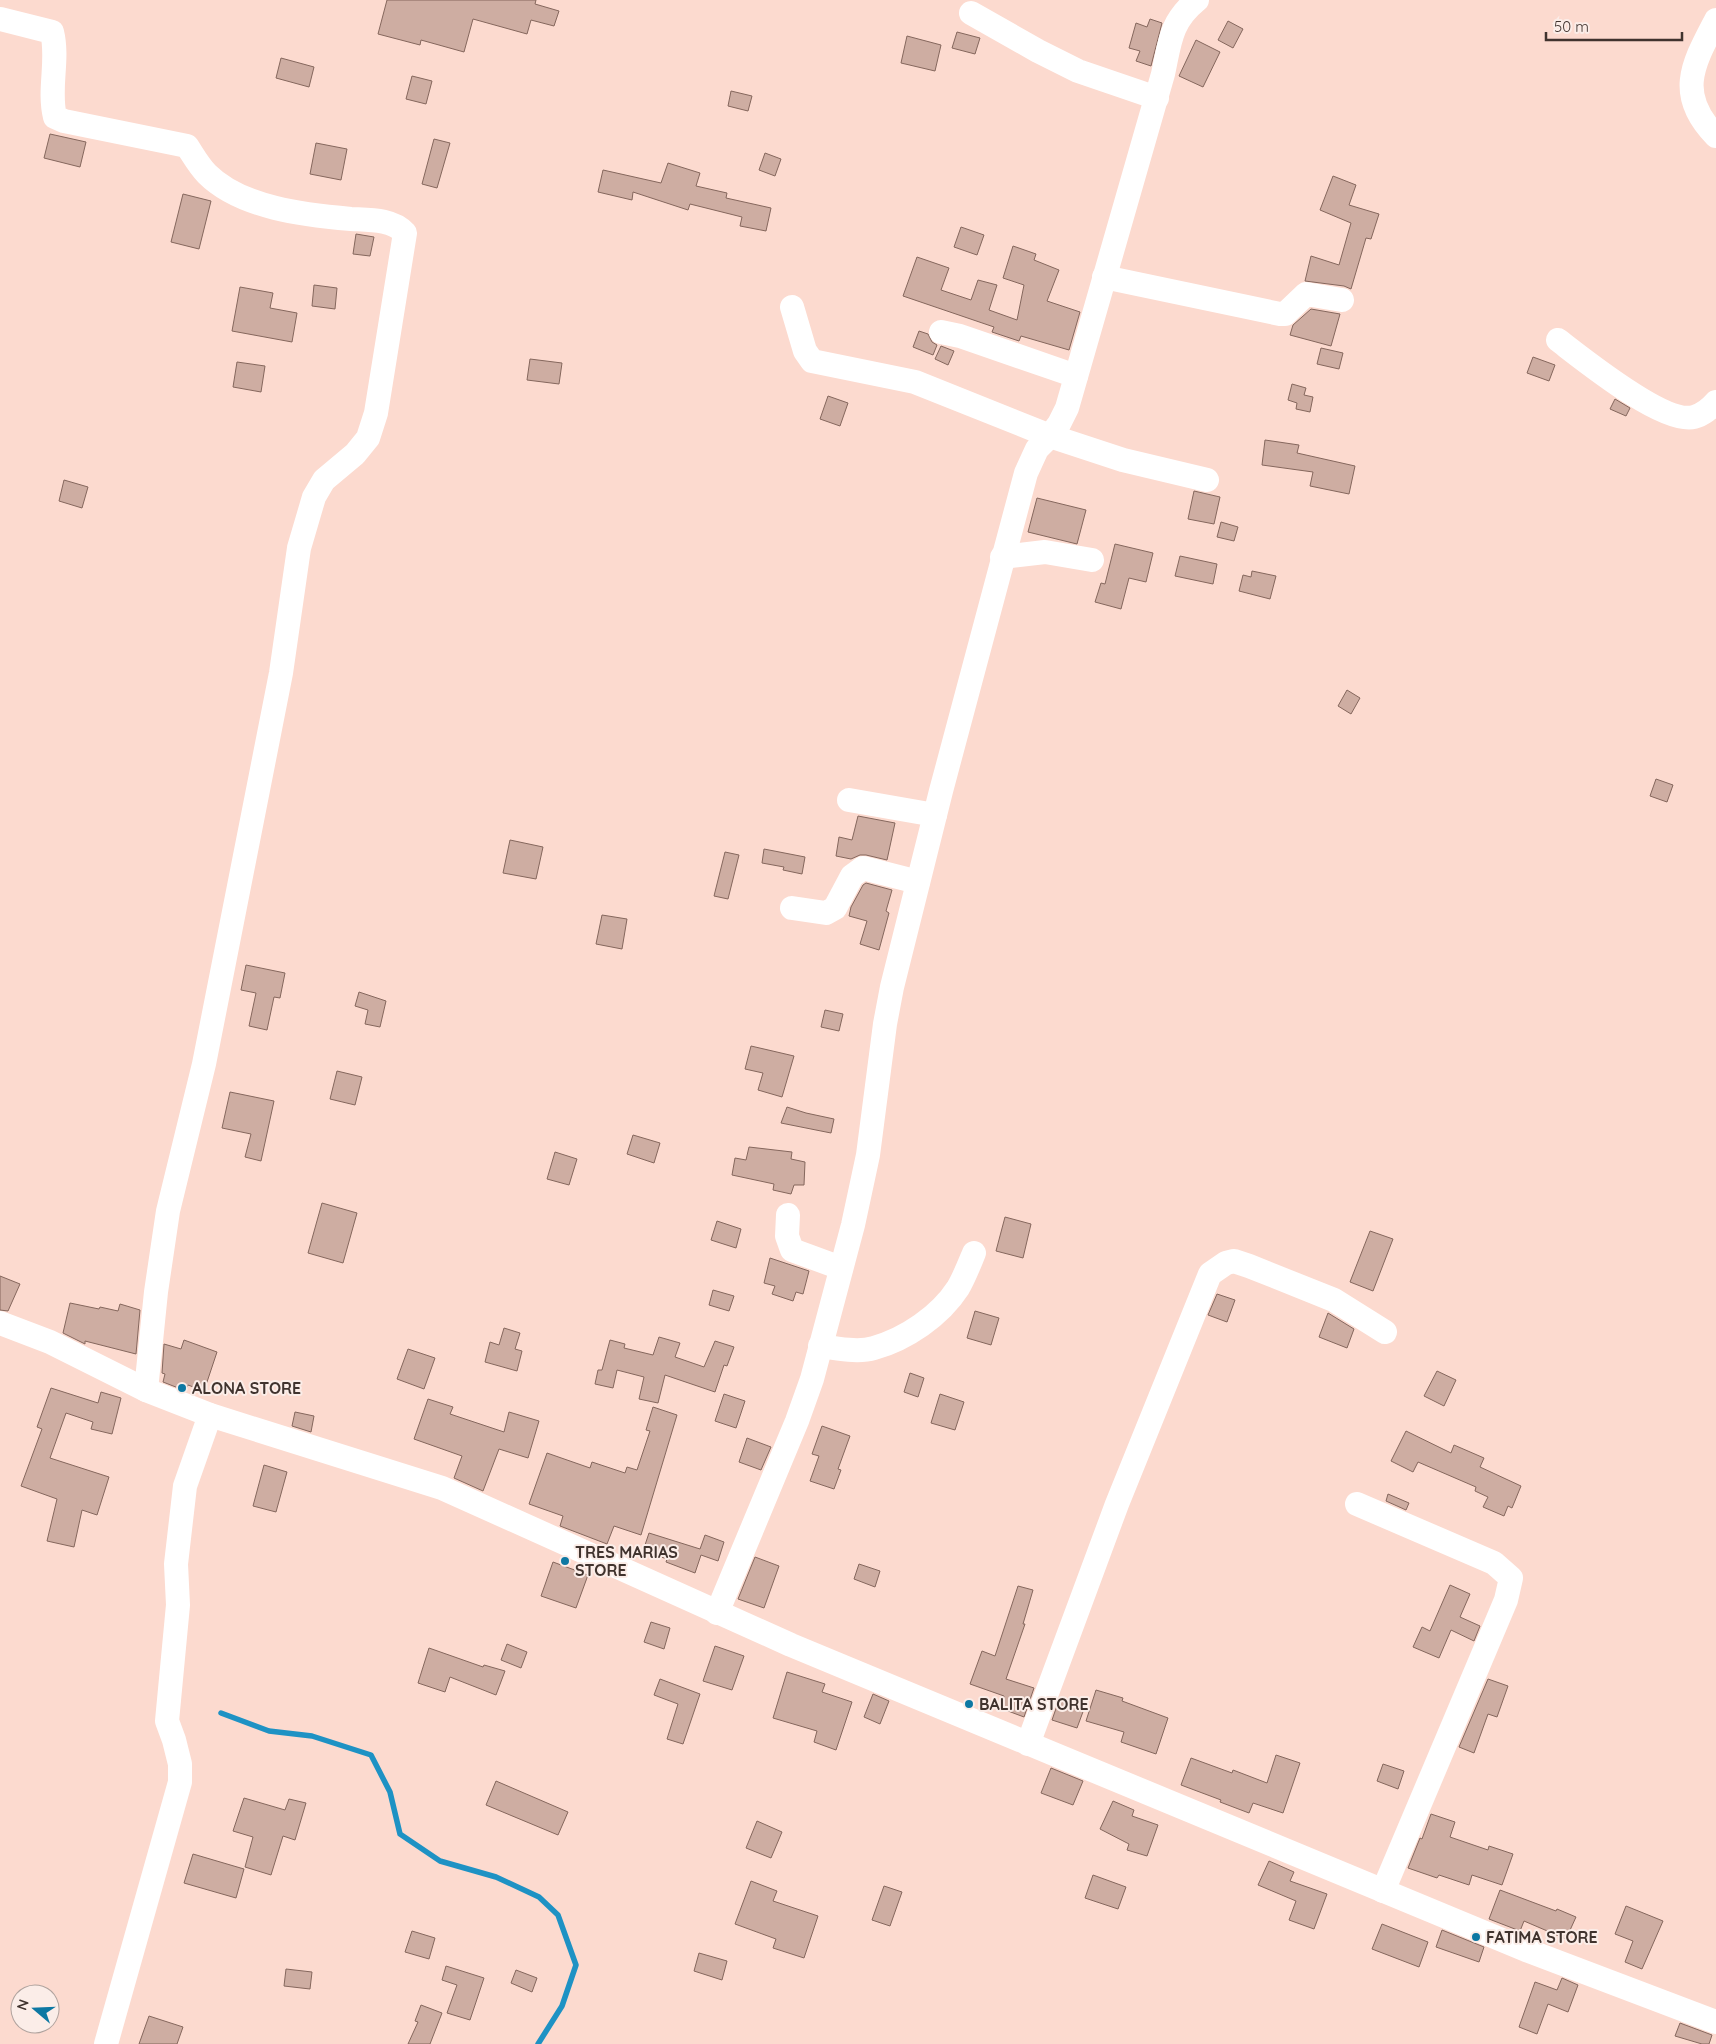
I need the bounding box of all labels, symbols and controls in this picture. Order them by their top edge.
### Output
scale bar [1546,10,1682,42]
text: 50 m [1554,17,1589,36]
place label: ALONA STORE [192,1378,301,1398]
marker: ALONA STORE [176,1382,188,1394]
place label: TRES MARIAS STORE [575,1542,678,1580]
marker: TRES MARIAS STORE [559,1555,571,1567]
place label: BALITA STORE [979,1694,1089,1714]
marker: BALITA STORE [963,1698,975,1710]
place label: FATIMA STORE [1486,1927,1598,1947]
marker: FATIMA STORE [1470,1931,1482,1943]
north arrow [10,1984,60,2034]
text: N [13,1997,33,2013]

